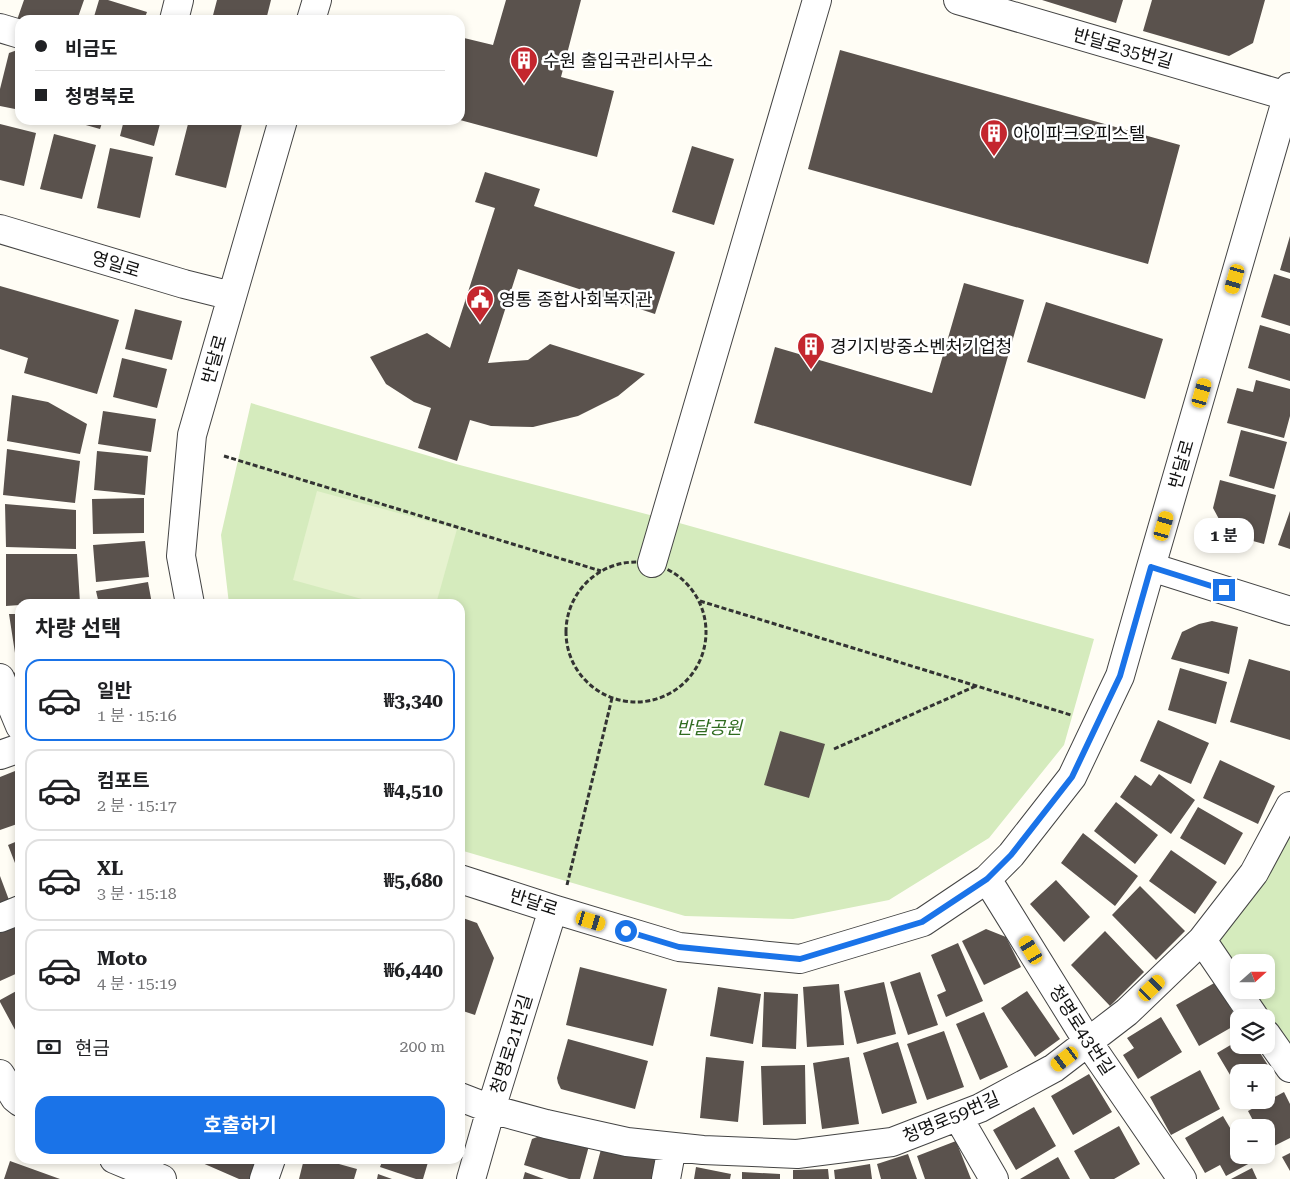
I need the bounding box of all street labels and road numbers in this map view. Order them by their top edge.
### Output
street label: 반달로35번길 [1071,24,1175,72]
street label: 영일로 [89,247,143,281]
street label: 반달로 [197,332,231,386]
street label: 반달로 [1164,437,1198,491]
street label: 반달로 [507,884,561,920]
street label: 청명로43번길 [1045,981,1119,1079]
street label: 청명로21번길 [486,992,536,1096]
street label: 청명로59번길 [900,1087,1002,1147]

